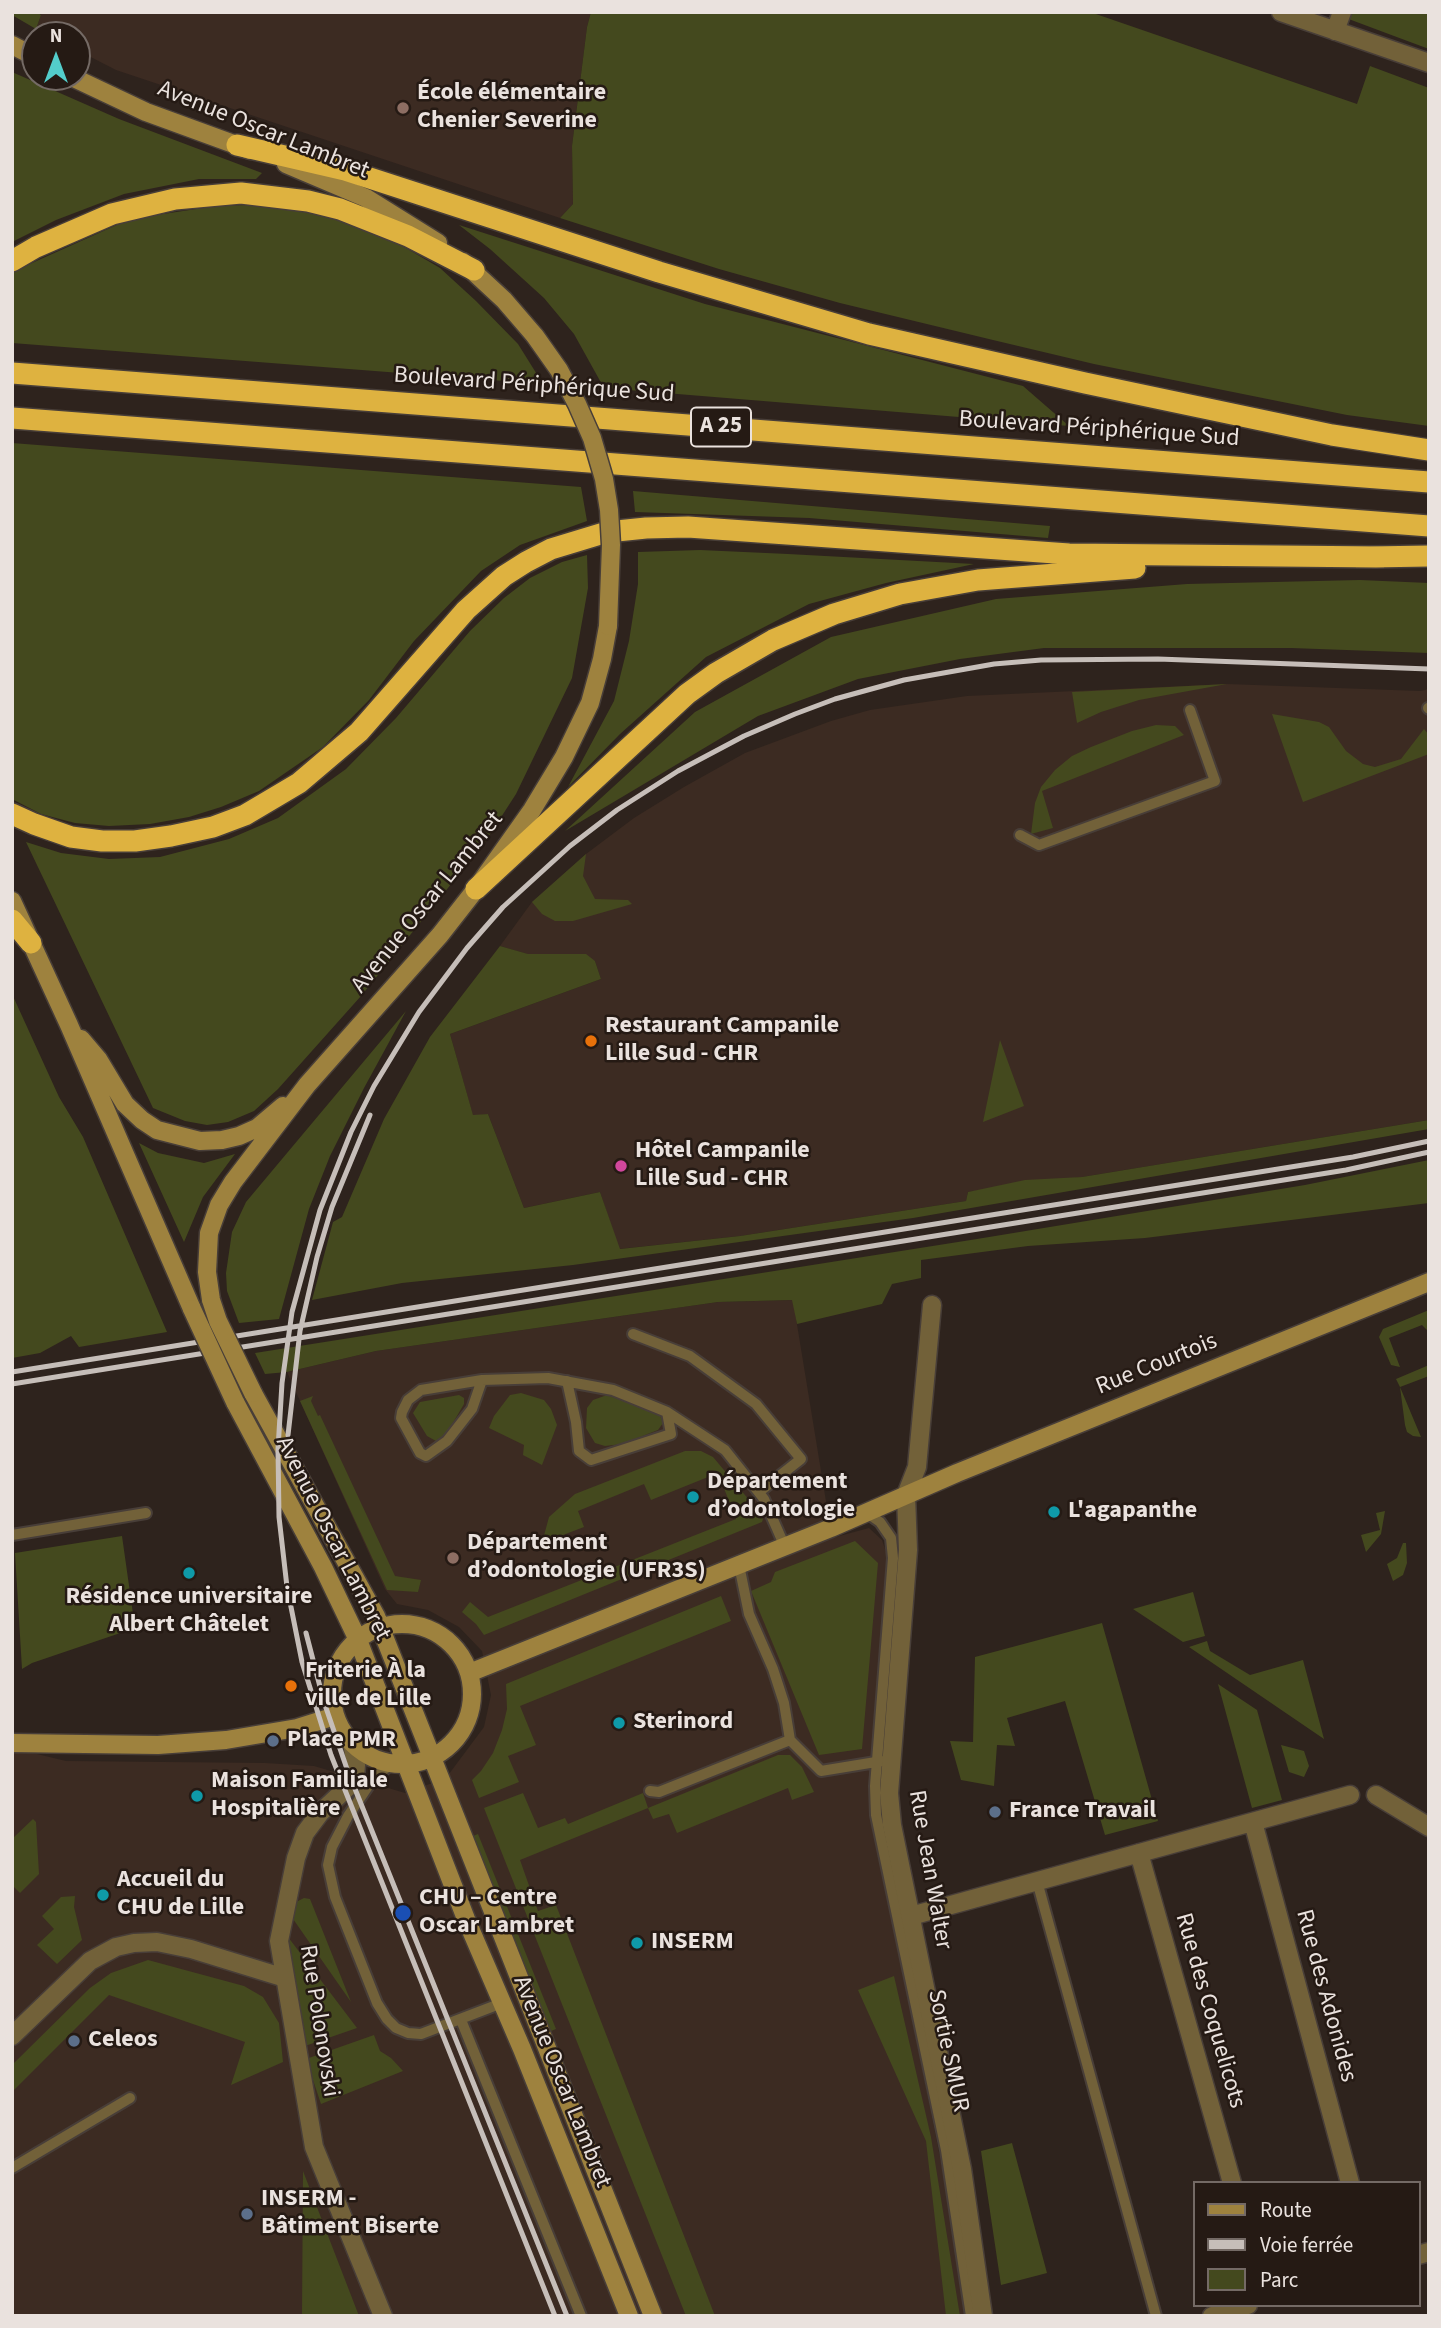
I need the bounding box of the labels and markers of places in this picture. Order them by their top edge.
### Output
place label: École élémentaire Chenier Severine [417,80,606,136]
marker: École élémentaire Chenier Severine [395,100,411,116]
place label: Restaurant Campanile Lille Sud - CHR [605,1013,839,1069]
marker: Restaurant Campanile Lille Sud - CHR [583,1033,599,1049]
place label: Hôtel Campanile Lille Sud - CHR [635,1138,810,1194]
marker: Hôtel Campanile Lille Sud - CHR [613,1158,629,1174]
place label: Département d’odontologie [707,1469,855,1525]
marker: Département d’odontologie [685,1489,701,1505]
place label: L'agapanthe [1068,1498,1197,1526]
marker: L'agapanthe [1046,1504,1062,1520]
place label: Département d’odontologie (UFR3S) [467,1530,706,1586]
marker: Département d’odontologie (UFR3S) [445,1550,461,1566]
marker: Résidence universitaire Albert Châtelet [181,1565,197,1581]
place label: Résidence universitaire Albert Châtelet [66,1584,312,1640]
place label: Friterie À la ville de Lille [305,1658,431,1714]
marker: Friterie À la ville de Lille [283,1678,299,1694]
place label: Sterinord [633,1709,733,1737]
marker: Sterinord [611,1715,627,1731]
place label: Place PMR [287,1727,396,1755]
marker: Place PMR [265,1733,281,1749]
place label: Maison Familiale Hospitalière [211,1768,388,1824]
marker: Maison Familiale Hospitalière [189,1788,205,1804]
place label: France Travail [1009,1798,1156,1826]
marker: France Travail [987,1804,1003,1820]
place label: Accueil du CHU de Lille [117,1867,244,1923]
place label: CHU – Centre Oscar Lambret [419,1885,574,1941]
marker: Accueil du CHU de Lille [95,1887,111,1903]
marker: CHU – Centre Oscar Lambret [393,1903,413,1923]
place label: INSERM [651,1929,734,1957]
marker: INSERM [629,1935,645,1951]
place label: Celeos [88,2027,158,2055]
marker: Celeos [66,2033,82,2049]
place label: INSERM - Bâtiment Biserte [261,2186,439,2242]
marker: INSERM - Bâtiment Biserte [239,2206,255,2222]

